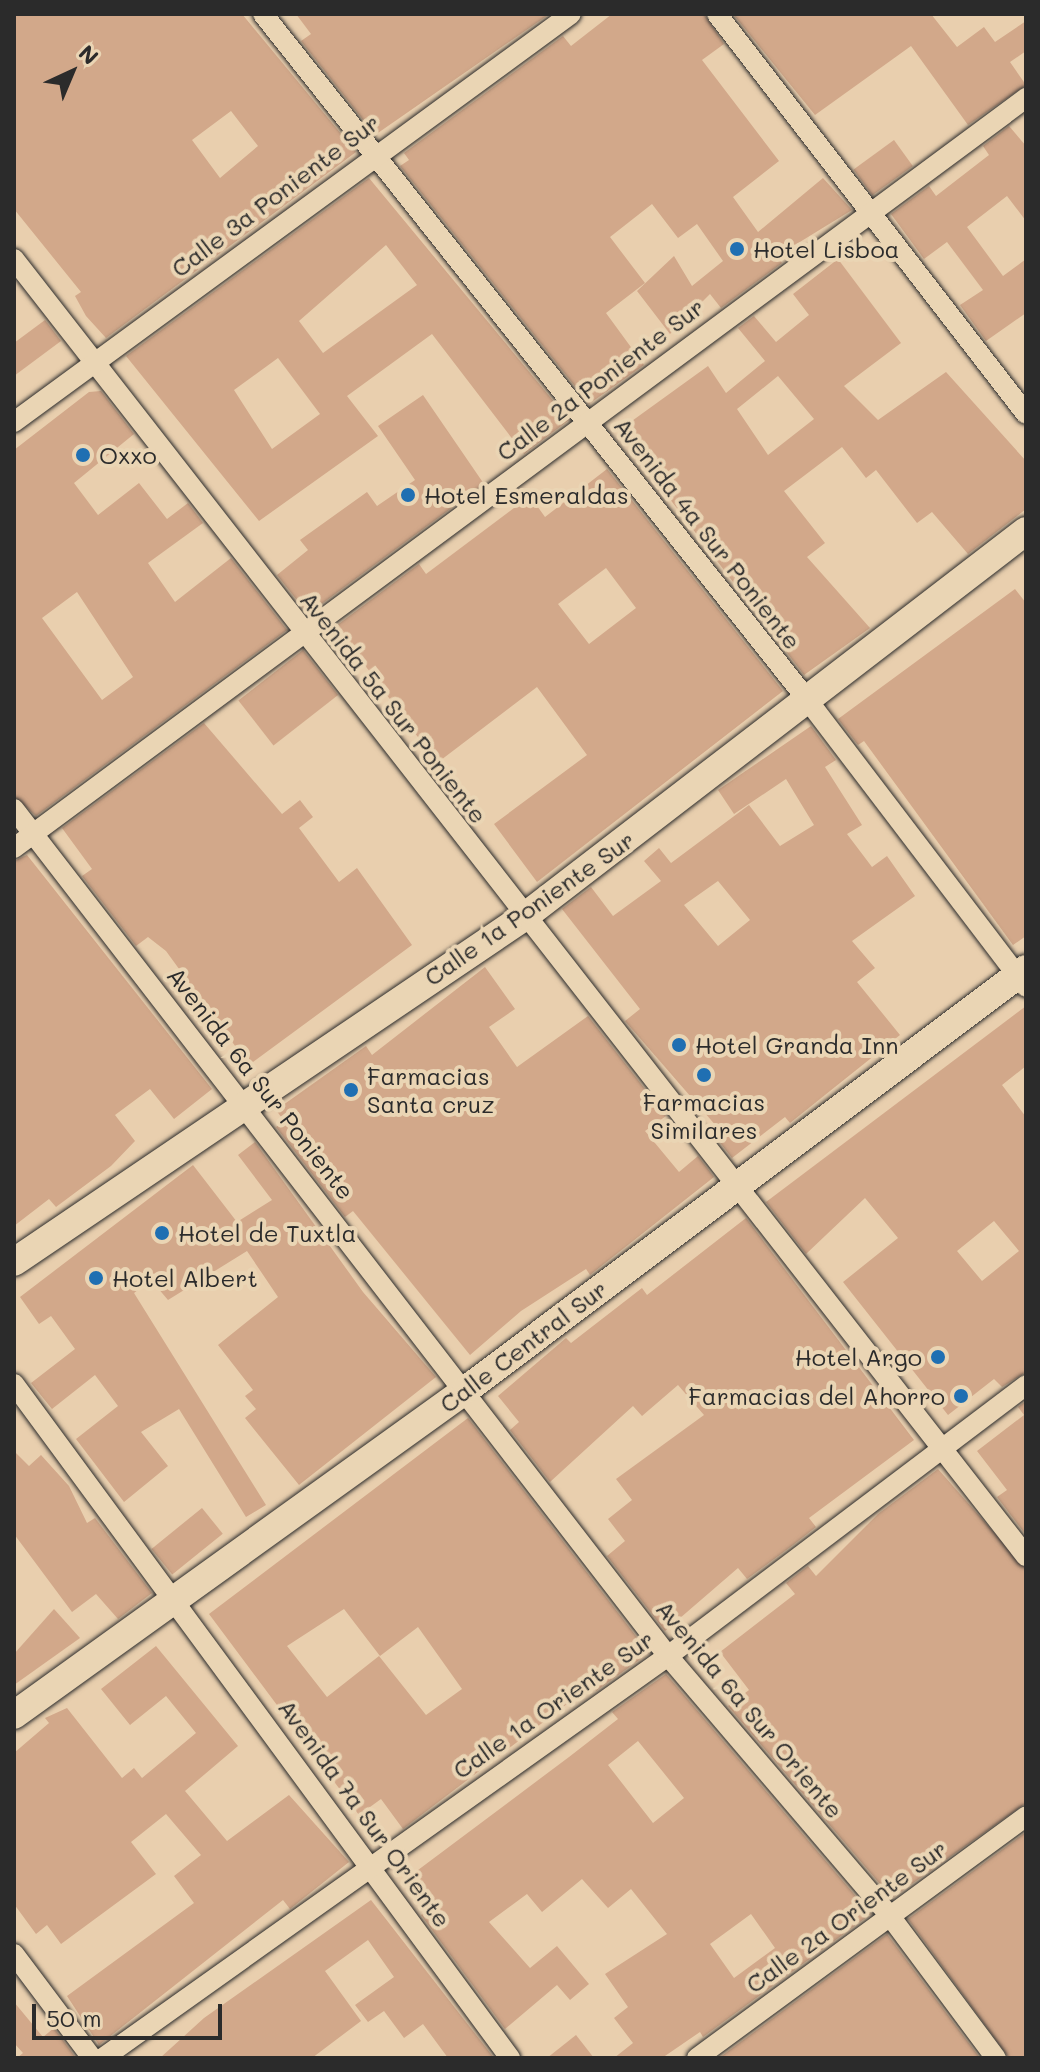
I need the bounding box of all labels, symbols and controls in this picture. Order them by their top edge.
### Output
north arrow [32,32,112,112]
text: N [73,38,105,71]
street label: Calle 3a Poniente Sur [165,107,385,283]
place label: Hotel Lisboa [753,235,900,263]
marker: Hotel Lisboa [728,240,746,258]
street label: Calle 2a Poniente Sur [491,292,709,466]
street label: Avenida 4a Sur Poniente [608,411,808,655]
place label: Oxxo [99,441,157,469]
marker: Oxxo [74,446,92,464]
place label: Hotel Esmeraldas [424,481,629,509]
marker: Hotel Esmeraldas [399,486,417,504]
street label: Avenida 5a Sur Poniente [295,585,493,829]
street label: Calle 1a Poniente Sur [419,825,639,991]
street label: Avenida 6a Sur Poniente [161,961,361,1205]
place label: Hotel Granda Inn [695,1031,898,1059]
marker: Hotel Granda Inn [670,1036,688,1054]
place label: Farmacias Santa cruz [367,1062,495,1118]
marker: Farmacias Similares [695,1066,713,1084]
marker: Farmacias Santa cruz [342,1081,360,1099]
place label: Farmacias Similares [643,1088,765,1144]
place label: Hotel de Tuxtla [178,1219,356,1247]
marker: Hotel de Tuxtla [153,1224,171,1242]
place label: Hotel Albert [112,1264,258,1292]
marker: Hotel Albert [87,1269,105,1287]
street label: Calle Central Sur [434,1274,612,1418]
place label: Hotel Argo [795,1343,922,1371]
marker: Hotel Argo [929,1348,947,1366]
place label: Farmacias del Ahorro [688,1382,945,1410]
marker: Farmacias del Ahorro [952,1387,970,1405]
street label: Avenida 6a Sur Oriente [650,1594,850,1824]
street label: Calle 1a Oriente Sur [447,1624,659,1784]
street label: Avenida 7a Sur Oriente [273,1693,457,1933]
street label: Calle 2a Oriente Sur [740,1834,952,1998]
scale bar [36,1988,226,2038]
text: 50 m [46,2002,102,2033]

